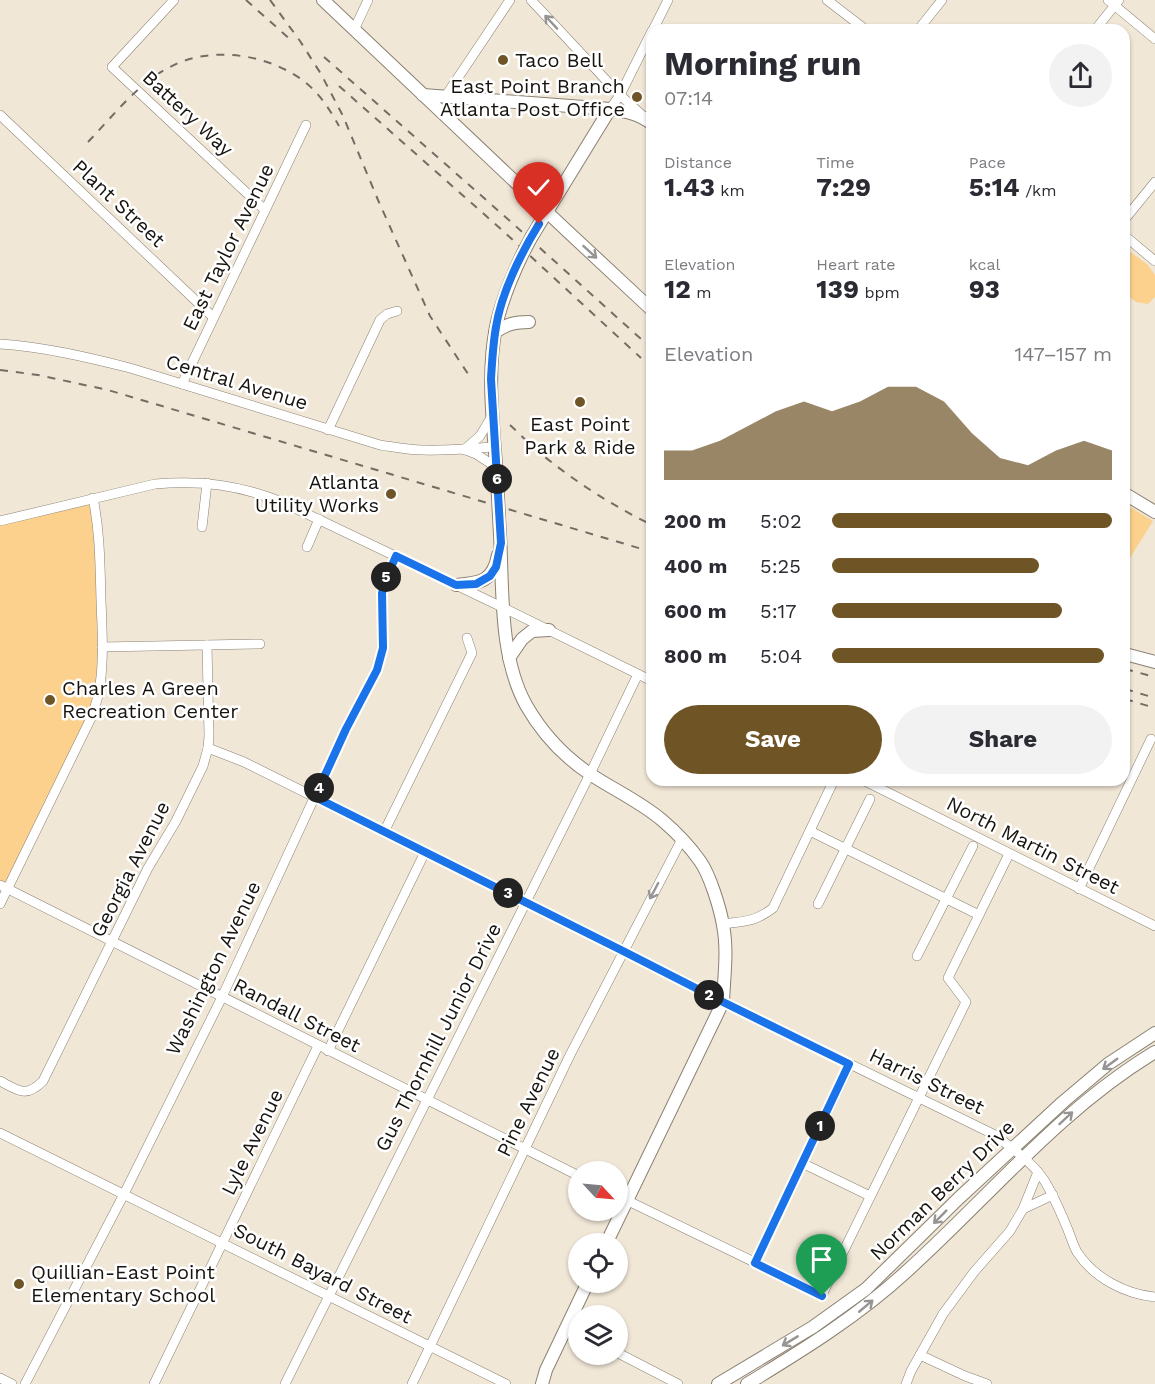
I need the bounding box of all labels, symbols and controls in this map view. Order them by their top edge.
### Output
one-way arrow [545,15,559,30]
text: Morning run [664,44,861,83]
button: share [1049,44,1112,107]
place label: Taco Bell [515,48,603,72]
marker: Taco Bell [496,53,510,67]
street label: Battery Way [138,65,239,161]
place label: East Point Branch Atlanta Post Office [440,74,625,121]
text: 07:14 [664,86,713,110]
marker: East Point Branch Atlanta Post Office [630,90,644,104]
text: Distance [664,153,732,172]
text: Time [816,153,854,172]
text: Pace [969,153,1006,172]
street label: Plant Street [68,154,171,252]
street label: East Taylor Avenue [177,160,279,334]
pin [513,162,564,224]
icon: check [522,171,555,204]
text: 1.43 [664,172,715,202]
text: 7:29 [816,172,871,202]
text: 5:14 [969,172,1020,202]
text: km [715,181,745,200]
text: /km [1020,181,1056,200]
one-way arrow [582,245,597,259]
text: Elevation [664,255,735,274]
text: Heart rate [816,255,895,274]
text: kcal [969,255,1000,274]
text: 12 [664,274,691,304]
text: 139 [816,274,859,304]
text: 93 [969,274,1000,304]
text: m [691,283,711,302]
text: bpm [859,283,900,302]
text: Elevation [664,342,753,366]
text: 147–157 m [1014,342,1112,366]
street label: Central Avenue [163,349,311,415]
marker: East Point Park & Ride [573,395,587,409]
place label: East Point Park & Ride [524,412,636,459]
pin: 6 [482,464,512,494]
text: 6 [492,469,502,488]
place label: Atlanta Utility Works [255,470,379,517]
marker: Atlanta Utility Works [384,487,398,501]
text: 200 m [664,509,726,533]
text: 5:02 [760,509,802,533]
text: 400 m [664,554,727,578]
text: 5:25 [760,554,801,578]
pin: 5 [371,562,401,592]
text: 5 [381,567,391,586]
text: 600 m [664,599,727,623]
text: 5:17 [760,599,797,623]
text: 800 m [664,644,727,668]
text: 5:04 [760,644,802,668]
place label: Charles A Green Recreation Center [62,676,238,723]
marker: Charles A Green Recreation Center [43,693,57,707]
button: Save [664,705,882,774]
button: Share [894,705,1112,774]
pin: 4 [304,773,334,803]
text: 4 [314,778,324,797]
street label: North Martin Street [943,791,1124,899]
street label: Georgia Avenue [85,797,175,941]
street label: Washington Avenue [160,877,266,1059]
pin: 3 [493,878,523,908]
one-way arrow [648,882,660,900]
text: 3 [503,883,513,902]
street label: Gus Thornhill Junior Drive [370,919,506,1155]
street label: Randall Street [229,973,365,1058]
pin: 2 [694,980,724,1010]
text: 2 [704,985,714,1004]
street label: Harris Street [866,1043,989,1119]
street label: Pine Avenue [491,1044,565,1160]
one-way arrow [1102,1057,1118,1070]
street label: Lyle Avenue [216,1085,288,1199]
pin: 1 [805,1111,835,1141]
one-way arrow [1058,1111,1073,1125]
street label: Norman Berry Drive [865,1115,1019,1265]
text: 1 [817,1116,823,1135]
north arrow [568,1161,628,1221]
map controls [568,1161,628,1365]
one-way arrow [933,1210,948,1225]
street label: South Bayard Street [230,1218,417,1329]
button: locate [568,1233,628,1293]
pin [796,1234,847,1296]
icon: arrive [805,1243,838,1276]
place label: Quillian-East Point Elementary School [31,1260,215,1307]
marker: Quillian-East Point Elementary School [12,1277,26,1291]
one-way arrow [858,1299,874,1312]
button: layers [568,1305,628,1365]
one-way arrow [782,1335,799,1347]

